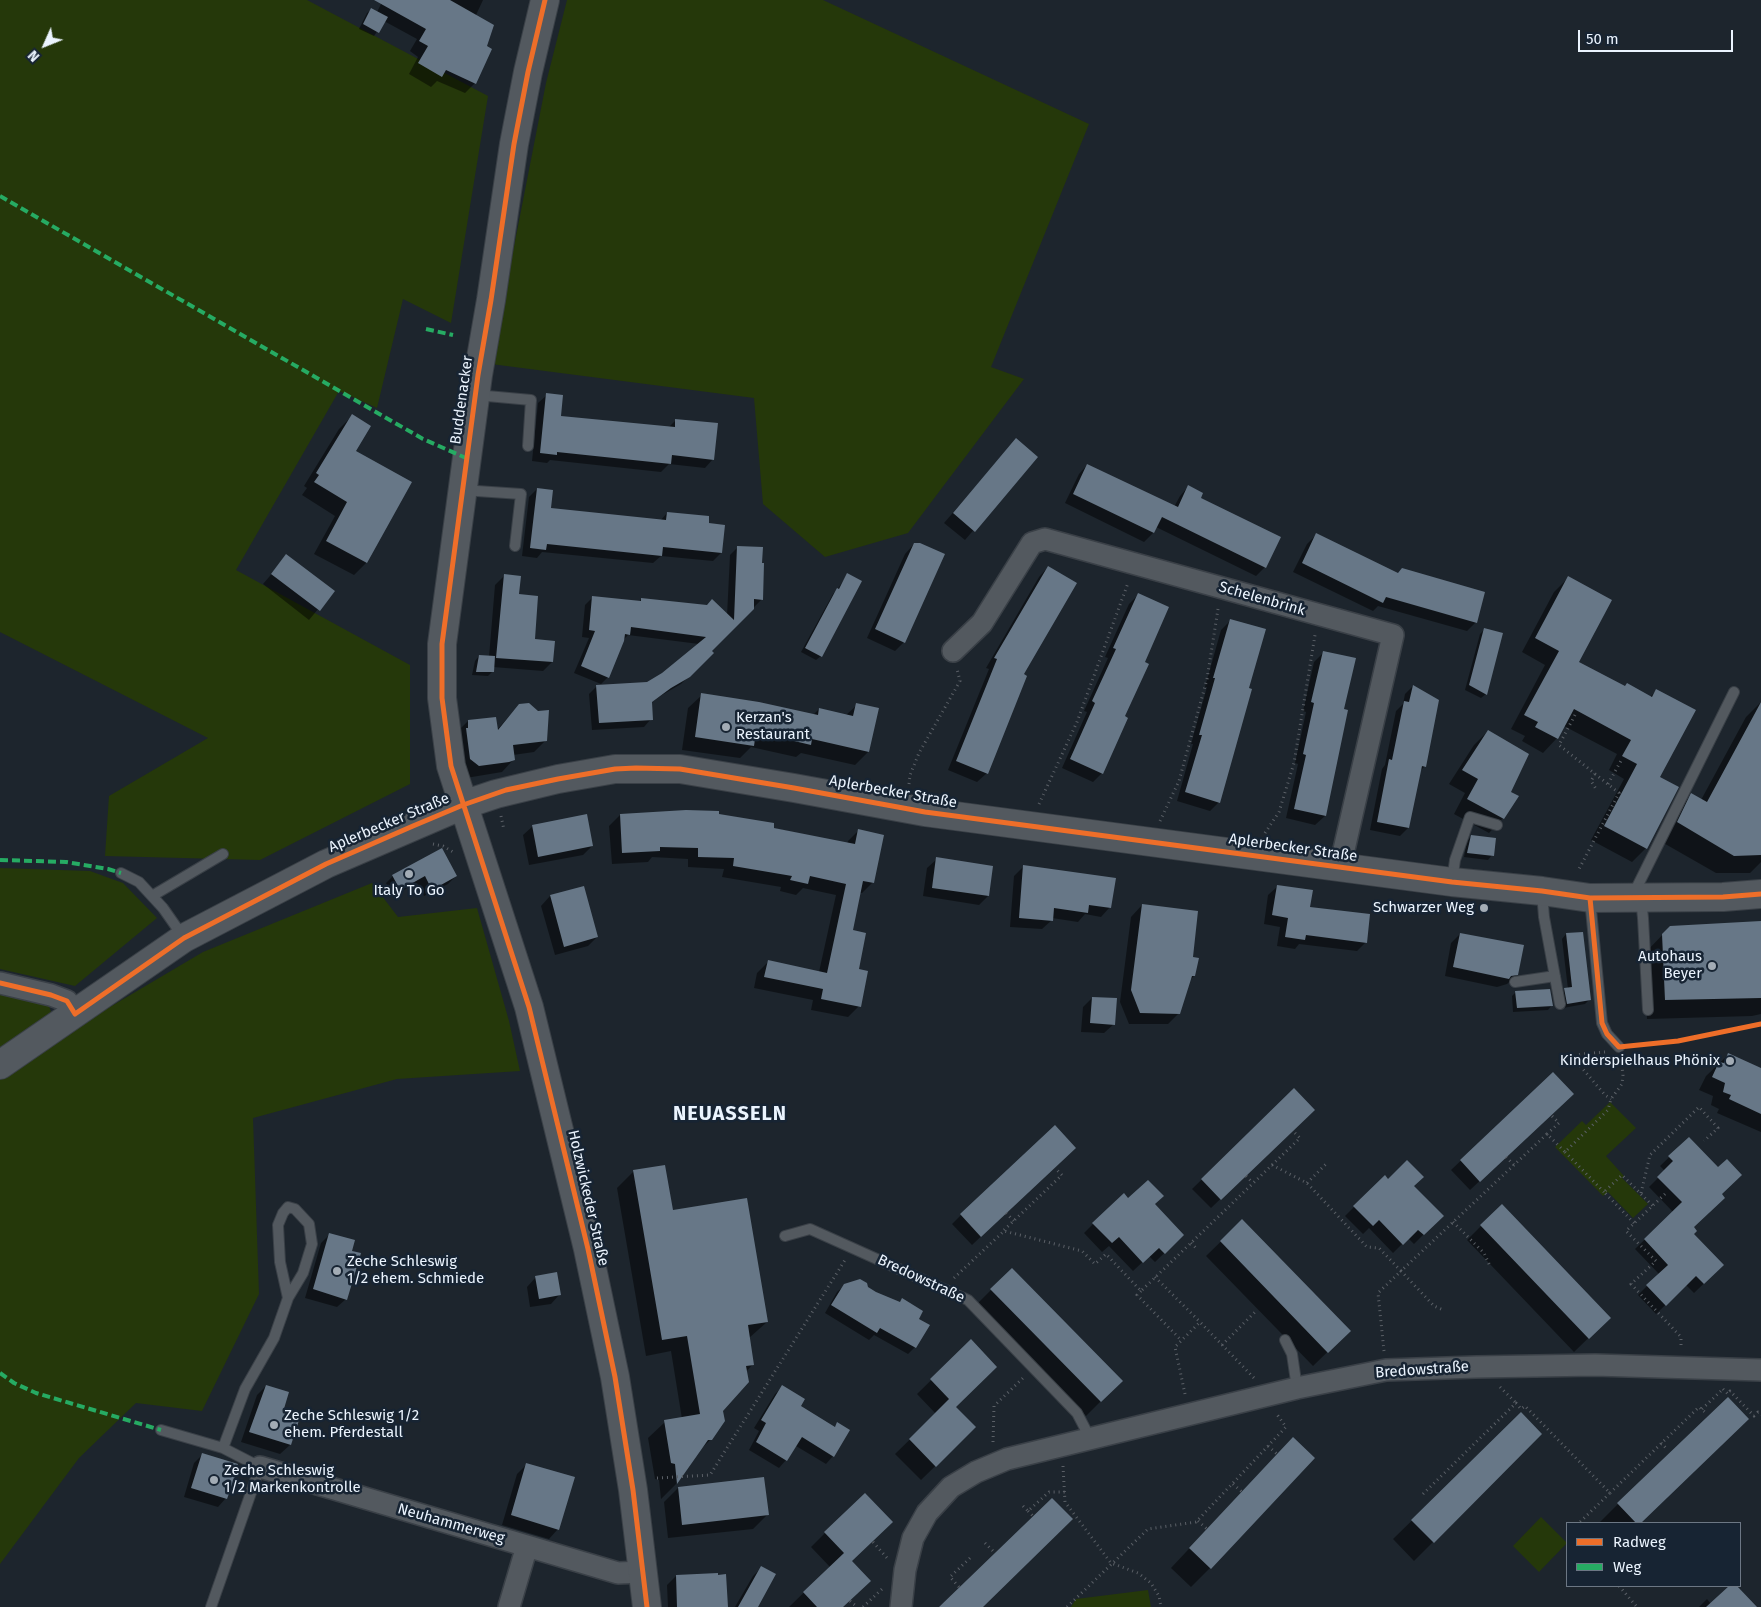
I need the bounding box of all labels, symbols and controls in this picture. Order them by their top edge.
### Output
north arrow [20,20,70,70]
scale bar [1581,20,1736,52]
text: 50 m [1586,30,1619,48]
text: N [25,47,43,65]
street label: Buddenacker [447,354,477,446]
street label: Schelenbrink [1217,578,1307,620]
place label: Kerzan's Restaurant [736,709,810,744]
marker: Kerzan's Restaurant [720,721,732,733]
street label: Aplerbecker Straße [828,772,958,812]
street label: Aplerbecker Straße [326,789,452,857]
street label: Aplerbecker Straße [1228,830,1358,866]
marker: Italy To Go [403,868,415,880]
place label: Italy To Go [373,882,445,900]
place label: Schwarzer Weg [1373,899,1474,917]
marker: Schwarzer Weg [1478,902,1490,914]
place label: Autohaus Beyer [1638,948,1702,983]
marker: Autohaus Beyer [1706,960,1718,972]
place label: Kinderspielhaus Phönix [1560,1052,1720,1070]
marker: Kinderspielhaus Phönix [1724,1055,1736,1067]
district label: NEUASSELN [672,1102,788,1126]
street label: Holzwickeder Straße [564,1128,612,1268]
street label: Bredowstraße [875,1251,967,1307]
place label: Zeche Schleswig 1/2 ehem. Schmiede [347,1253,484,1288]
marker: Zeche Schleswig 1/2 ehem. Schmiede [331,1265,343,1277]
street label: Bredowstraße [1374,1358,1470,1382]
place label: Zeche Schleswig 1/2 ehem. Pferdestall [284,1407,419,1442]
marker: Zeche Schleswig 1/2 ehem. Pferdestall [268,1419,280,1431]
place label: Zeche Schleswig 1/2 Markenkontrolle [224,1462,361,1497]
marker: Zeche Schleswig 1/2 Markenkontrolle [208,1474,220,1486]
street label: Neuhammerweg [395,1500,507,1548]
legend [1566,1522,1741,1587]
text: Radweg [1613,1533,1666,1551]
text: Weg [1613,1558,1641,1576]

